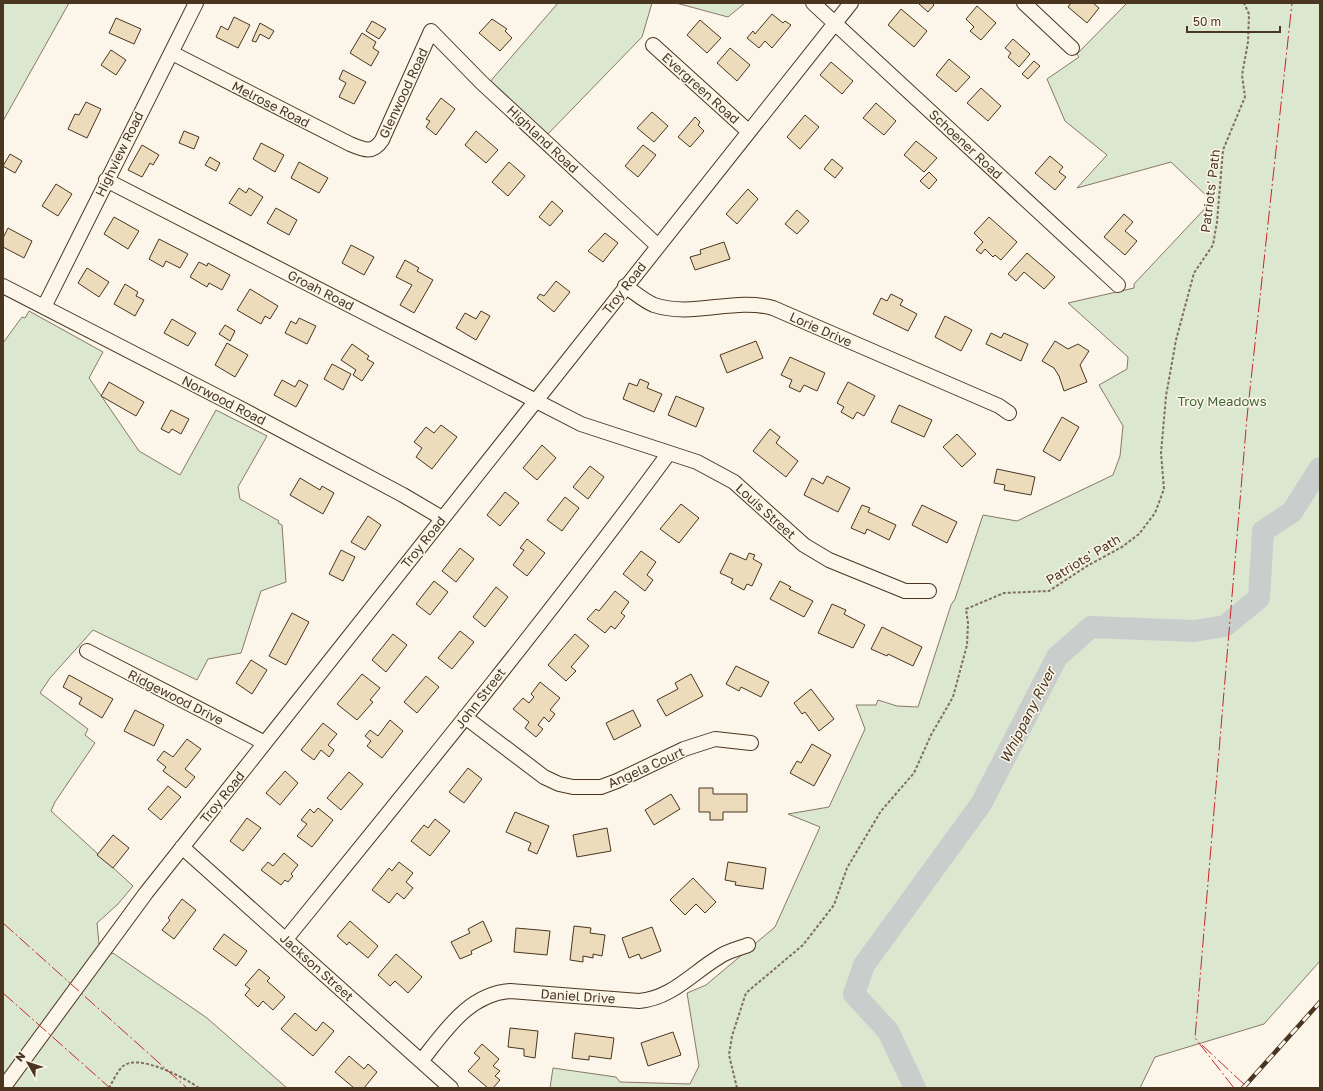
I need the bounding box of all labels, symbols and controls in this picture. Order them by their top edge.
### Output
scale bar [1187,8,1280,34]
text: 50 m [1193,14,1221,29]
street label: Glenwood Road [375,45,431,141]
street label: Evergreen Road [659,49,743,127]
street label: Melrose Road [229,78,313,130]
street label: Highland Road [504,102,582,176]
street label: Schoener Road [926,106,1006,182]
street label: Highview Road [91,109,147,199]
street label: Patriots' Path [1197,148,1223,234]
street label: Troy Road [599,259,649,317]
street label: Groah Road [285,266,357,314]
street label: Lorie Drive [787,308,855,350]
street label: Norwood Road [179,372,269,428]
park label: Troy Meadows [1177,393,1267,409]
street label: Louis Street [733,480,799,542]
street label: Troy Road [397,513,449,571]
street label: Patriots' Path [1043,530,1123,588]
water label: Whippany River [996,662,1060,766]
street label: John Street [451,664,509,732]
street label: Ridgewood Drive [126,666,226,728]
street label: Angela Court [605,743,687,791]
street label: Troy Road [196,768,248,826]
street label: Jackson Street [277,930,357,1004]
street label: Daniel Drive [540,985,616,1007]
north arrow [8,1043,48,1083]
text: N [12,1049,28,1064]

